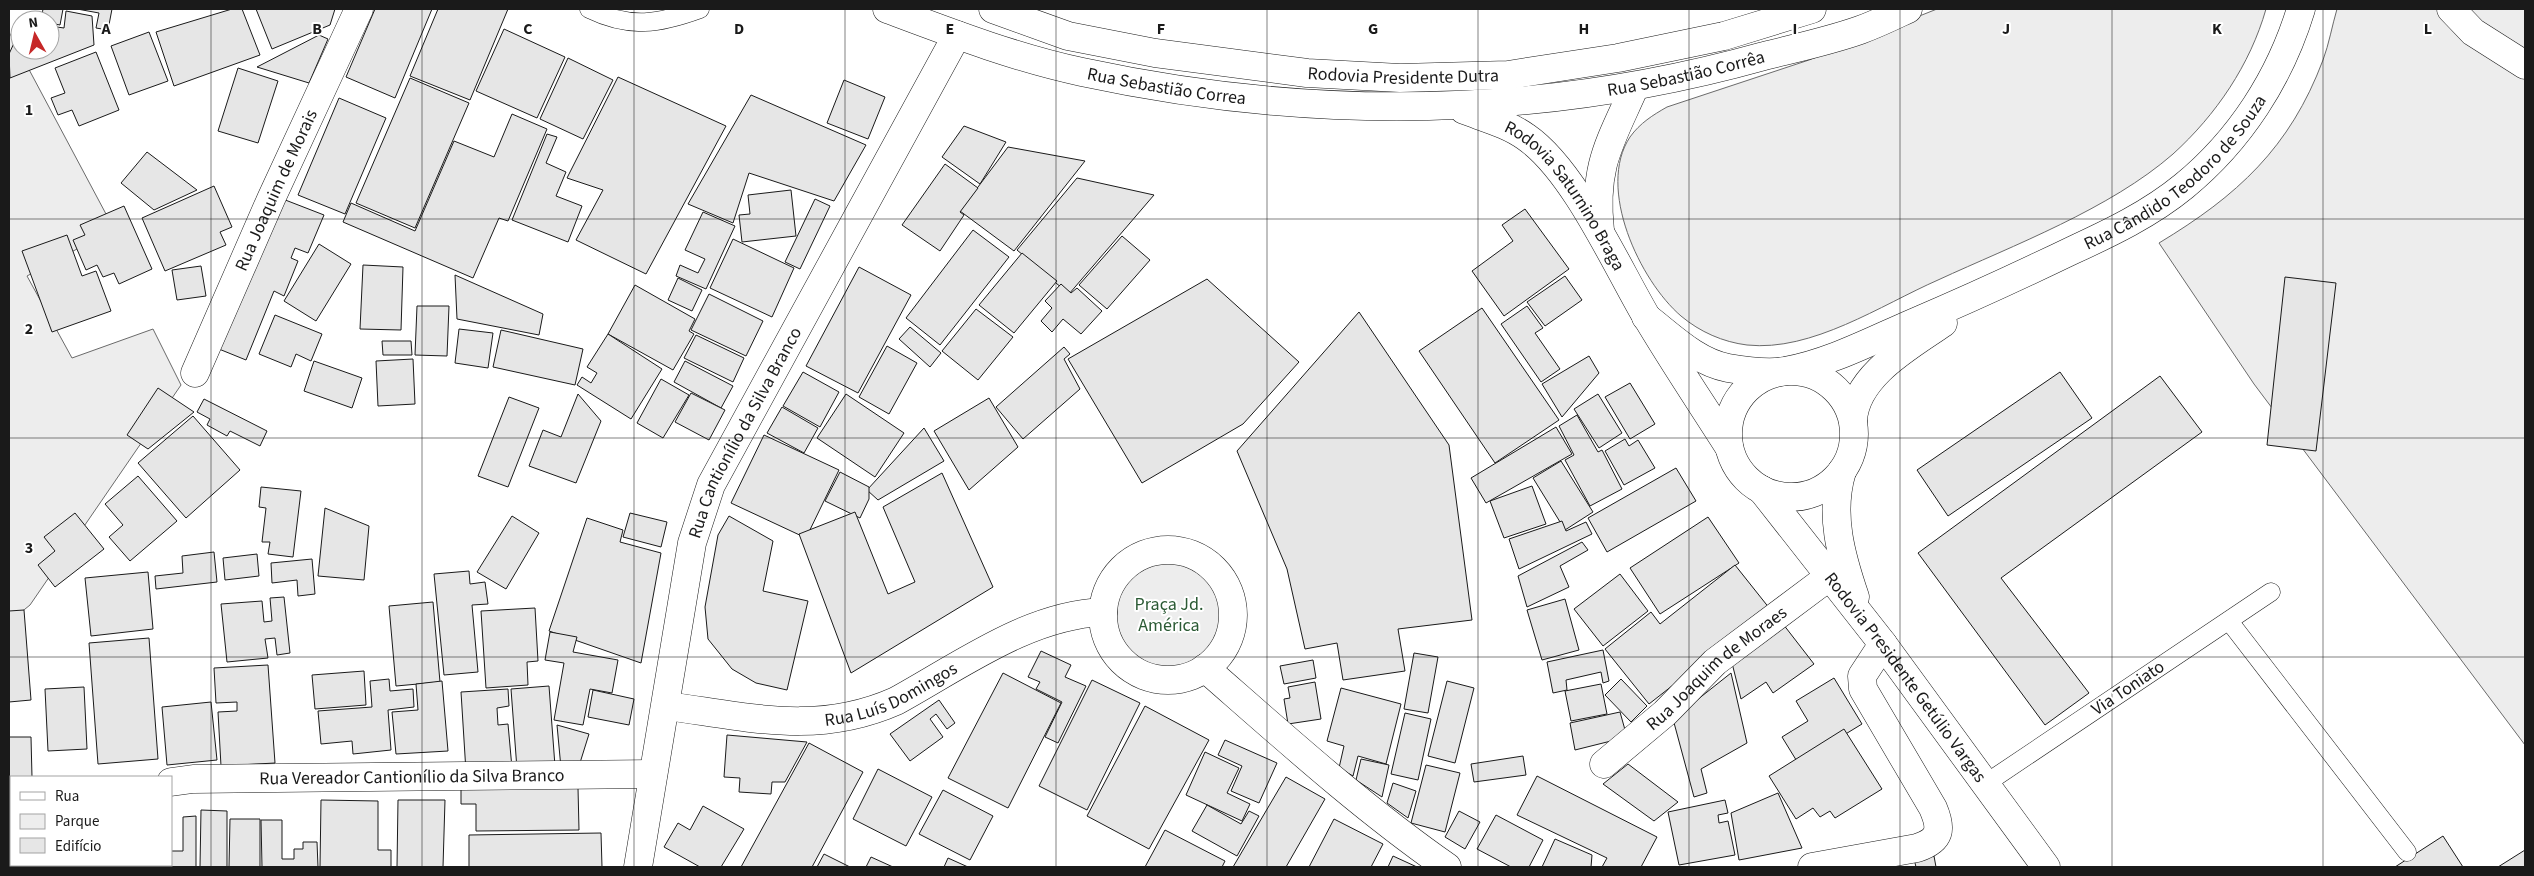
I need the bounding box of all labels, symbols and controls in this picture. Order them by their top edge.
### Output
north arrow [10,10,60,60]
text: N [27,13,39,34]
text: A [100,18,111,40]
text: B [312,18,322,40]
text: C [523,18,533,40]
text: D [734,18,744,40]
text: E [946,18,954,40]
text: F [1157,18,1165,40]
text: G [1368,18,1378,40]
text: H [1579,18,1589,40]
text: I [1793,18,1797,40]
text: J [2002,18,2010,40]
text: K [2212,18,2222,40]
text: L [2424,18,2432,40]
street label: Rua Sebastião Corrêa [1605,44,1767,102]
street label: Rua Sebastião Correa [1085,61,1247,111]
street label: Rodovia Presidente Dutra [1307,61,1499,91]
street label: Rua Cândido Teodoro de Souza [2080,90,2272,256]
text: 1 [25,99,33,121]
street label: Rua Joaquim de Morais [229,105,323,275]
street label: Rodovia Saturnino Braga [1500,114,1631,275]
text: 2 [25,318,33,340]
street label: Rua Cantionílio da Silva Branco [682,322,808,542]
text: 3 [25,537,33,559]
street label: Rodovia Presidente Getúlio Vargas [1819,567,1993,788]
park label: Praça Jd. América [1135,592,1203,638]
street label: Rua Joaquim de Moraes [1641,600,1792,736]
street label: Via Toniato [2086,654,2170,722]
street label: Rua Luís Domingos [823,656,962,732]
street label: Rua Vereador Cantionílio da Silva Branco [259,762,565,791]
legend [10,776,172,866]
text: Rua [55,786,79,807]
text: Parque [55,811,99,832]
text: Edifício [55,836,102,857]

